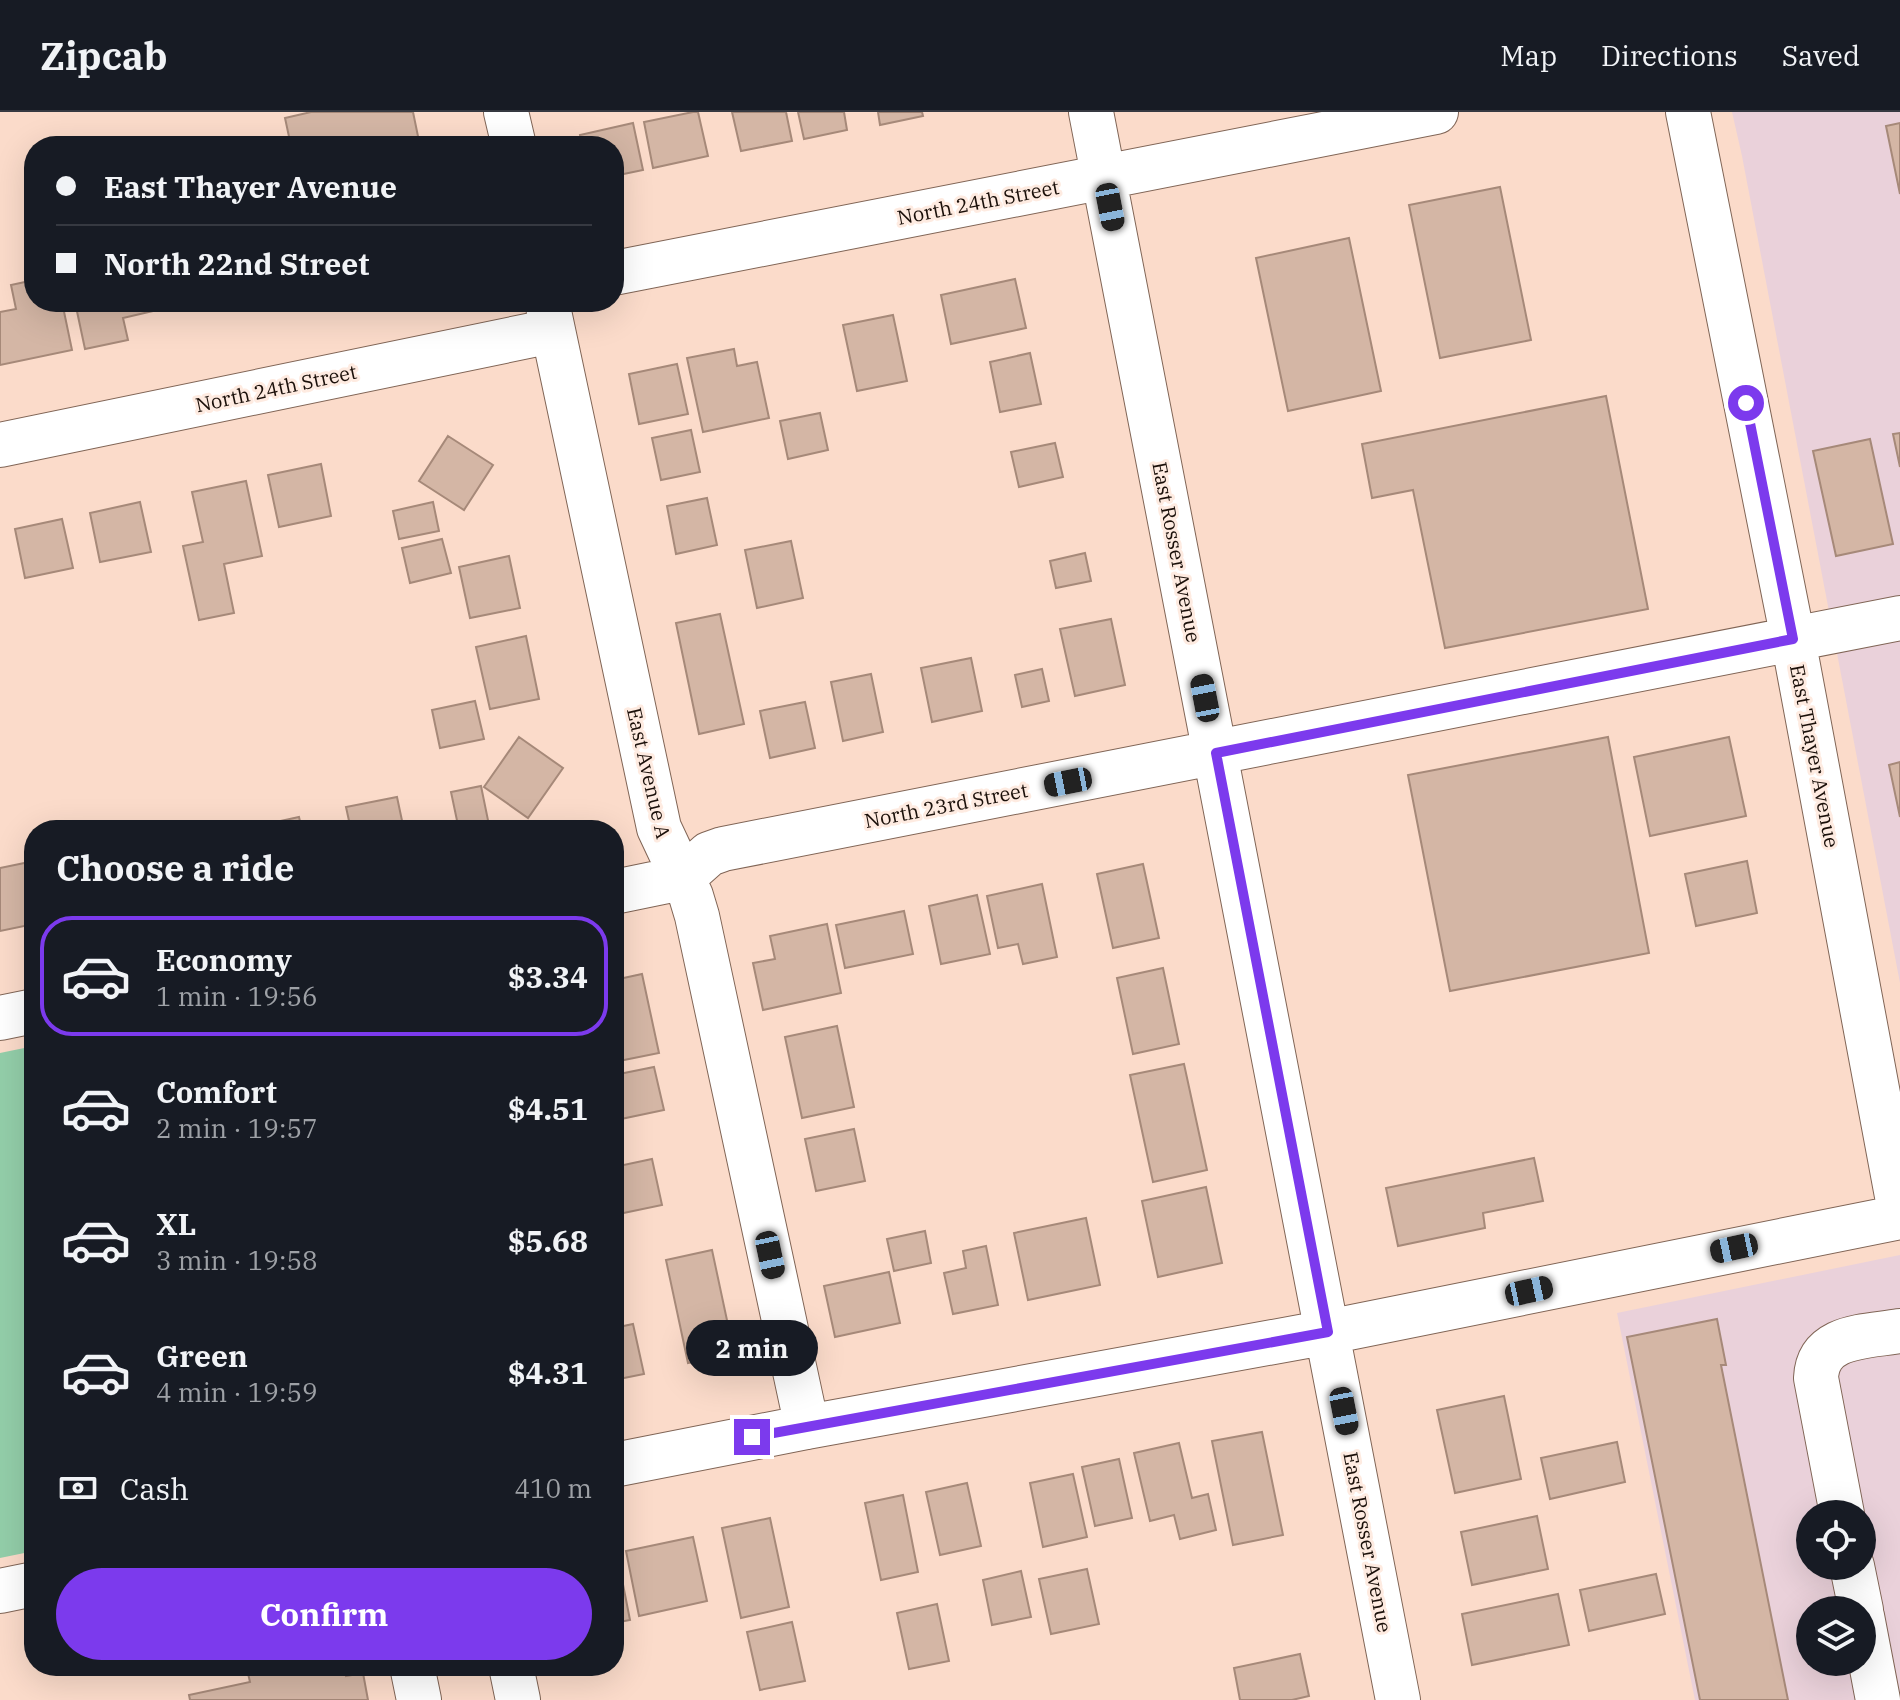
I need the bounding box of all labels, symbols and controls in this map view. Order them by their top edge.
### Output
text: Zipcab [40,31,168,80]
text: Map [1500,37,1557,74]
text: Directions [1601,37,1738,74]
text: Saved [1782,37,1860,74]
text: East Thayer Avenue [104,167,397,206]
street label: North 24th Street [895,173,1061,231]
car [1094,181,1126,233]
text: North 22nd Street [104,244,369,283]
street label: North 24th Street [193,358,359,418]
route start [1728,385,1764,421]
street label: East Rosser Avenue [1146,459,1208,645]
street label: East Thayer Avenue [1784,662,1846,850]
car [1189,672,1221,724]
street label: East Avenue A [621,705,677,841]
car [1042,766,1094,798]
street label: North 23rd Street [862,776,1030,834]
text: Choose a ride [56,844,295,891]
icon: car [60,940,132,1012]
text: Economy [156,940,292,979]
text: $3.34 [508,957,588,996]
text: 1 min · 19:56 [156,979,318,1013]
icon: car [60,1072,132,1144]
text: Comfort [156,1072,277,1111]
text: $4.51 [508,1089,588,1128]
text: 2 min · 19:57 [156,1111,318,1145]
icon: car [60,1204,132,1276]
text: XL [156,1204,196,1243]
text: $5.68 [508,1221,588,1260]
car [753,1229,787,1281]
car [1708,1231,1760,1265]
text: 3 min · 19:58 [156,1243,318,1277]
car [1503,1274,1555,1308]
callout: 2 min [686,1321,818,1377]
text: 2 min [716,1331,788,1365]
icon: car [60,1336,132,1408]
text: Green [156,1336,248,1375]
text: $4.31 [508,1353,588,1392]
text: 4 min · 19:59 [156,1375,318,1409]
car [1328,1385,1360,1437]
route end [734,1419,770,1455]
street label: East Rosser Avenue [1337,1449,1399,1635]
icon: cash [56,1466,100,1510]
text: Cash [120,1469,189,1508]
text: 410 m [514,1471,592,1505]
map controls [1796,1500,1876,1676]
button: locate [1796,1500,1876,1580]
button: Confirm [56,1568,592,1660]
button: layers [1796,1596,1876,1676]

